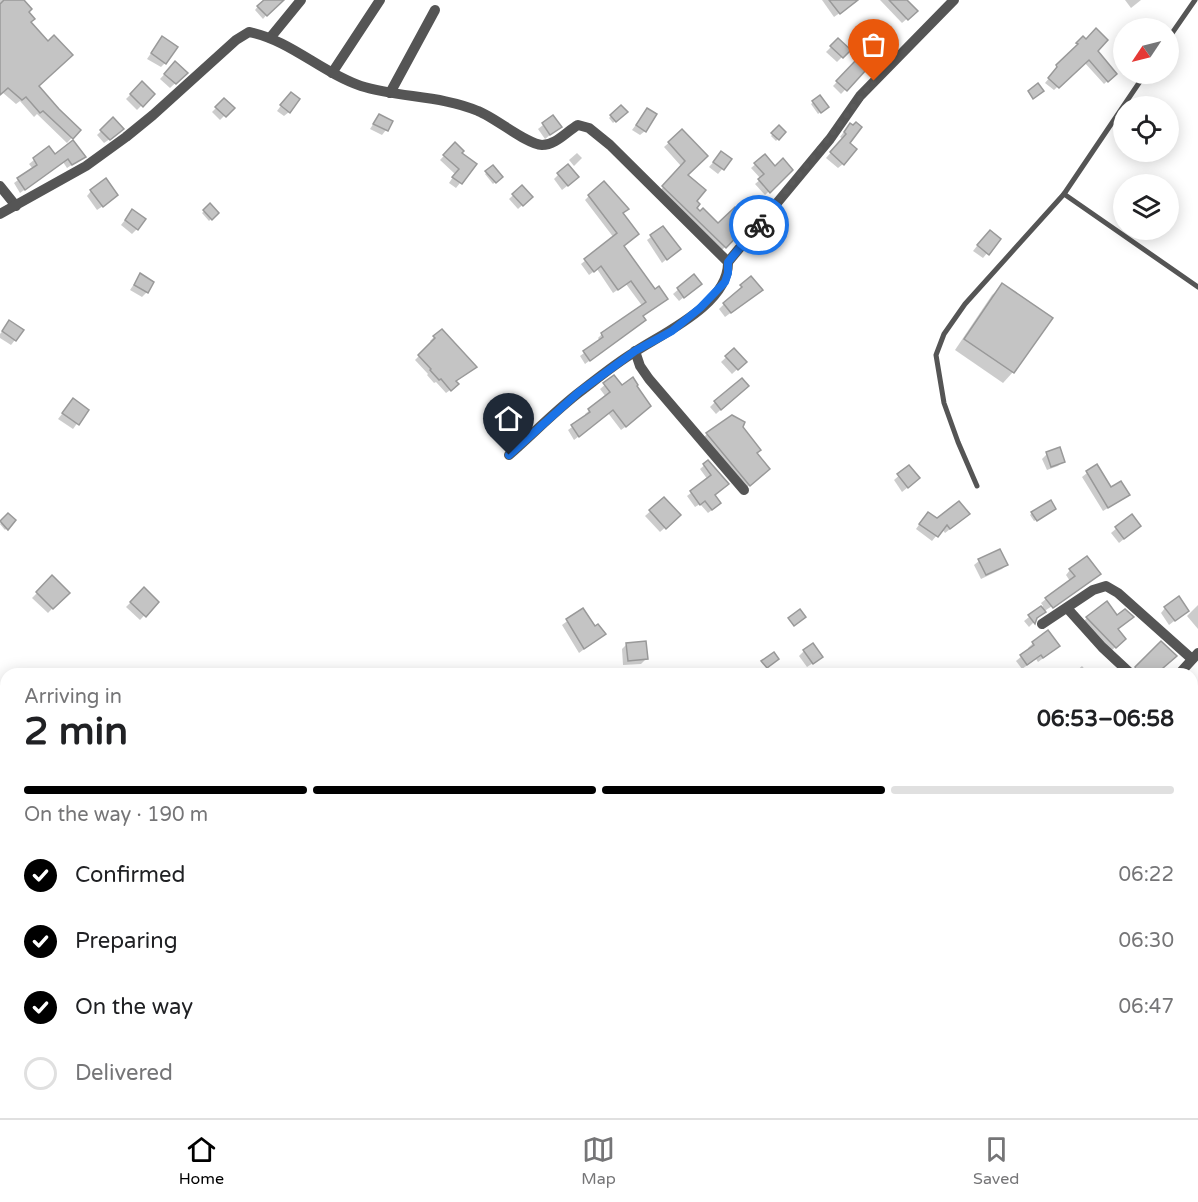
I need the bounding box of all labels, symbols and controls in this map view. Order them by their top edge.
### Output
north arrow [1113,18,1179,84]
map controls [1113,18,1179,240]
pin [848,19,899,81]
icon: bag [857,28,890,61]
button: locate [1113,96,1179,162]
button: layers [1113,174,1179,240]
courier [729,195,789,255]
icon: bike [743,209,776,242]
pin [483,393,534,455]
icon: home [492,402,525,435]
text: Arriving in [24,685,122,709]
text: 06:53–06:58 [1037,706,1174,732]
text: 2 min [24,708,128,755]
text: On the way · 190 m [24,803,208,827]
icon: check [24,859,57,892]
text: Confirmed [75,862,185,888]
text: 06:22 [1119,863,1174,887]
icon: check [24,925,57,958]
text: Preparing [75,928,178,954]
text: 06:30 [1119,929,1174,953]
icon: check [24,991,57,1024]
text: On the way [75,994,193,1020]
text: 06:47 [1119,995,1174,1019]
text: Delivered [75,1060,173,1086]
tab: Home [179,1133,224,1189]
tab: Map [581,1133,616,1189]
tab: Saved [973,1133,1019,1189]

